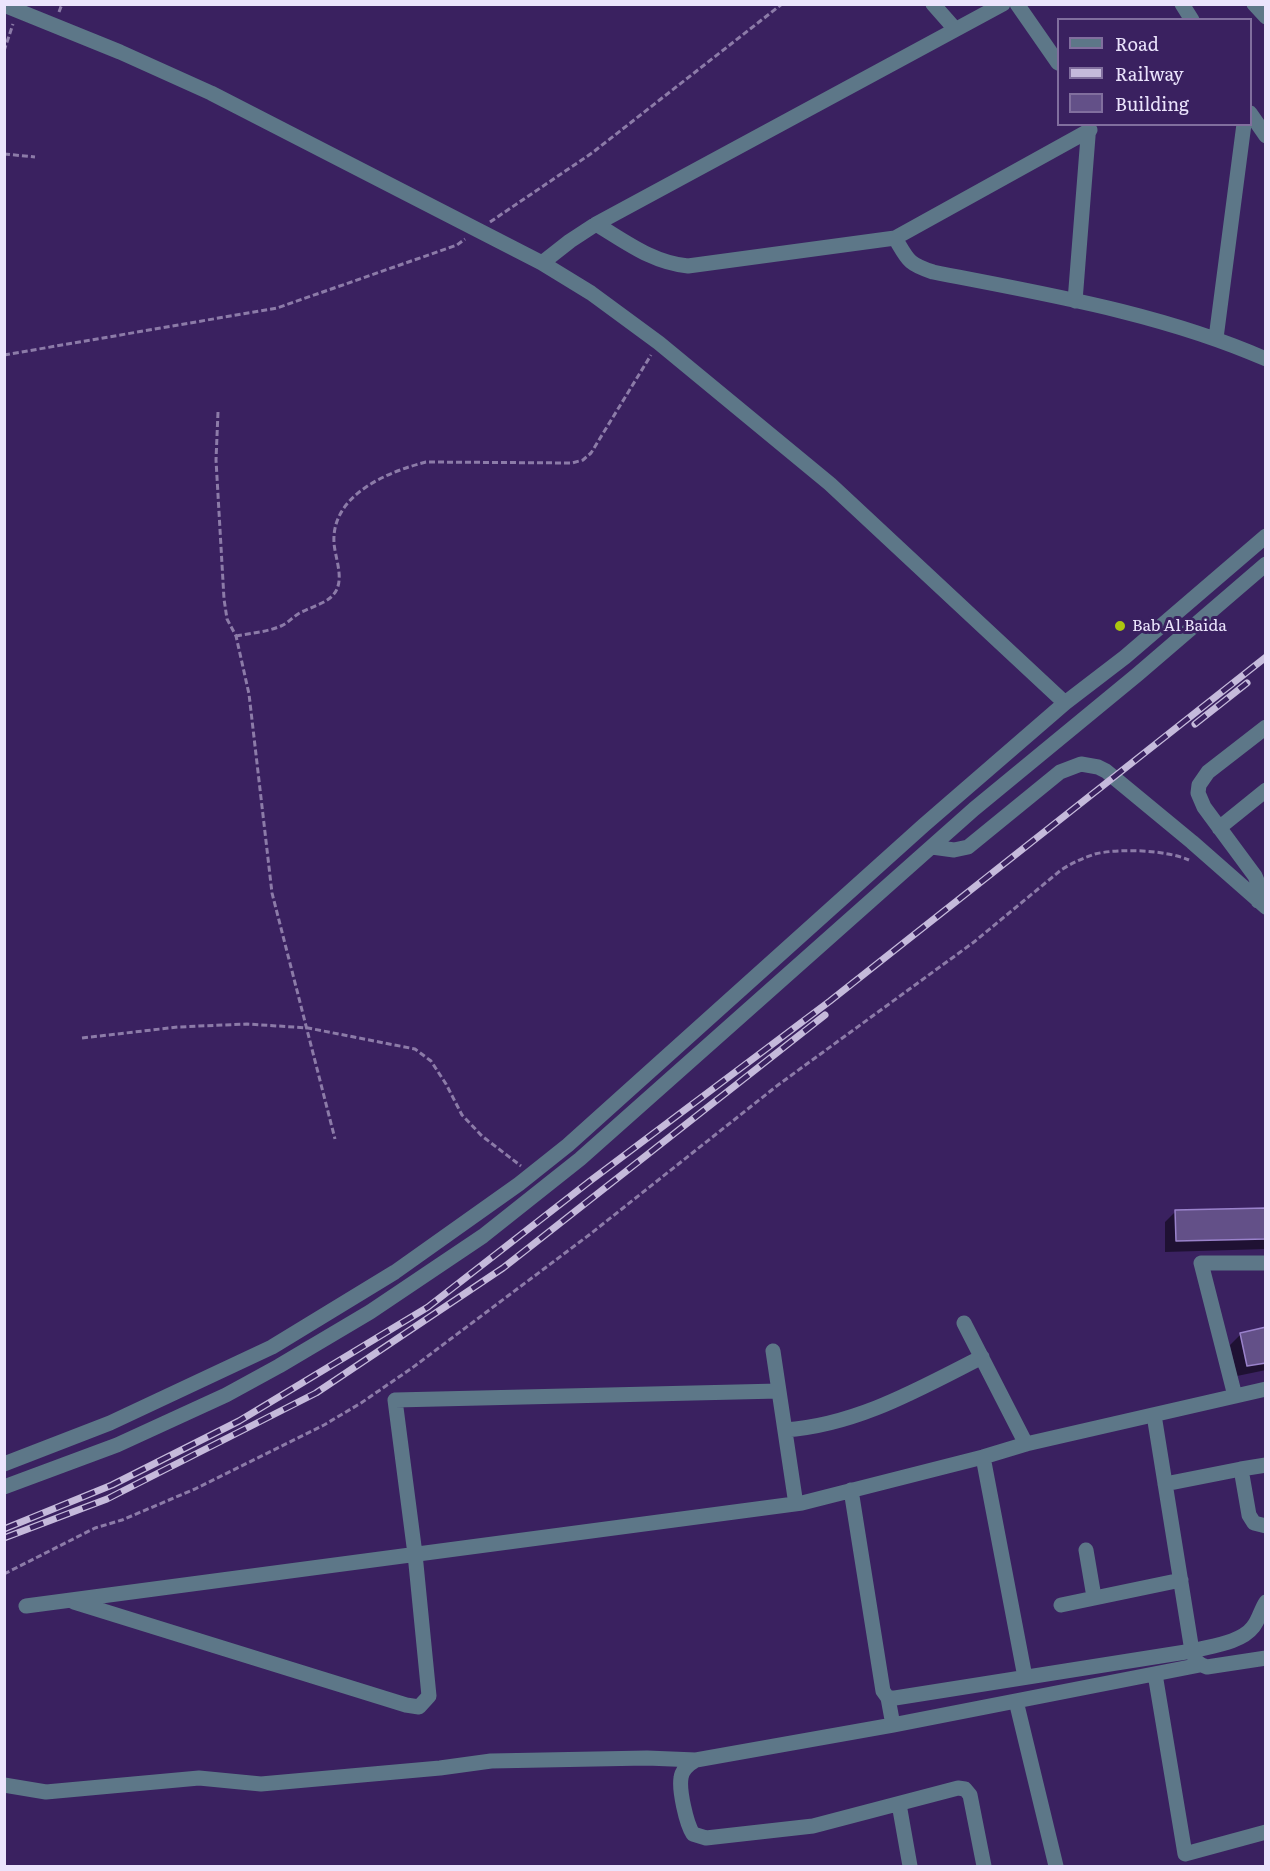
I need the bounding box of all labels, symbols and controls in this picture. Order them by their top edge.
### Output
legend [1057,18,1252,126]
text: Road [1115,30,1159,57]
text: Railway [1115,60,1184,87]
text: Building [1115,90,1189,117]
place label: Bab Al Baida [1132,616,1227,636]
marker: Bab Al Baida [1113,619,1127,633]

